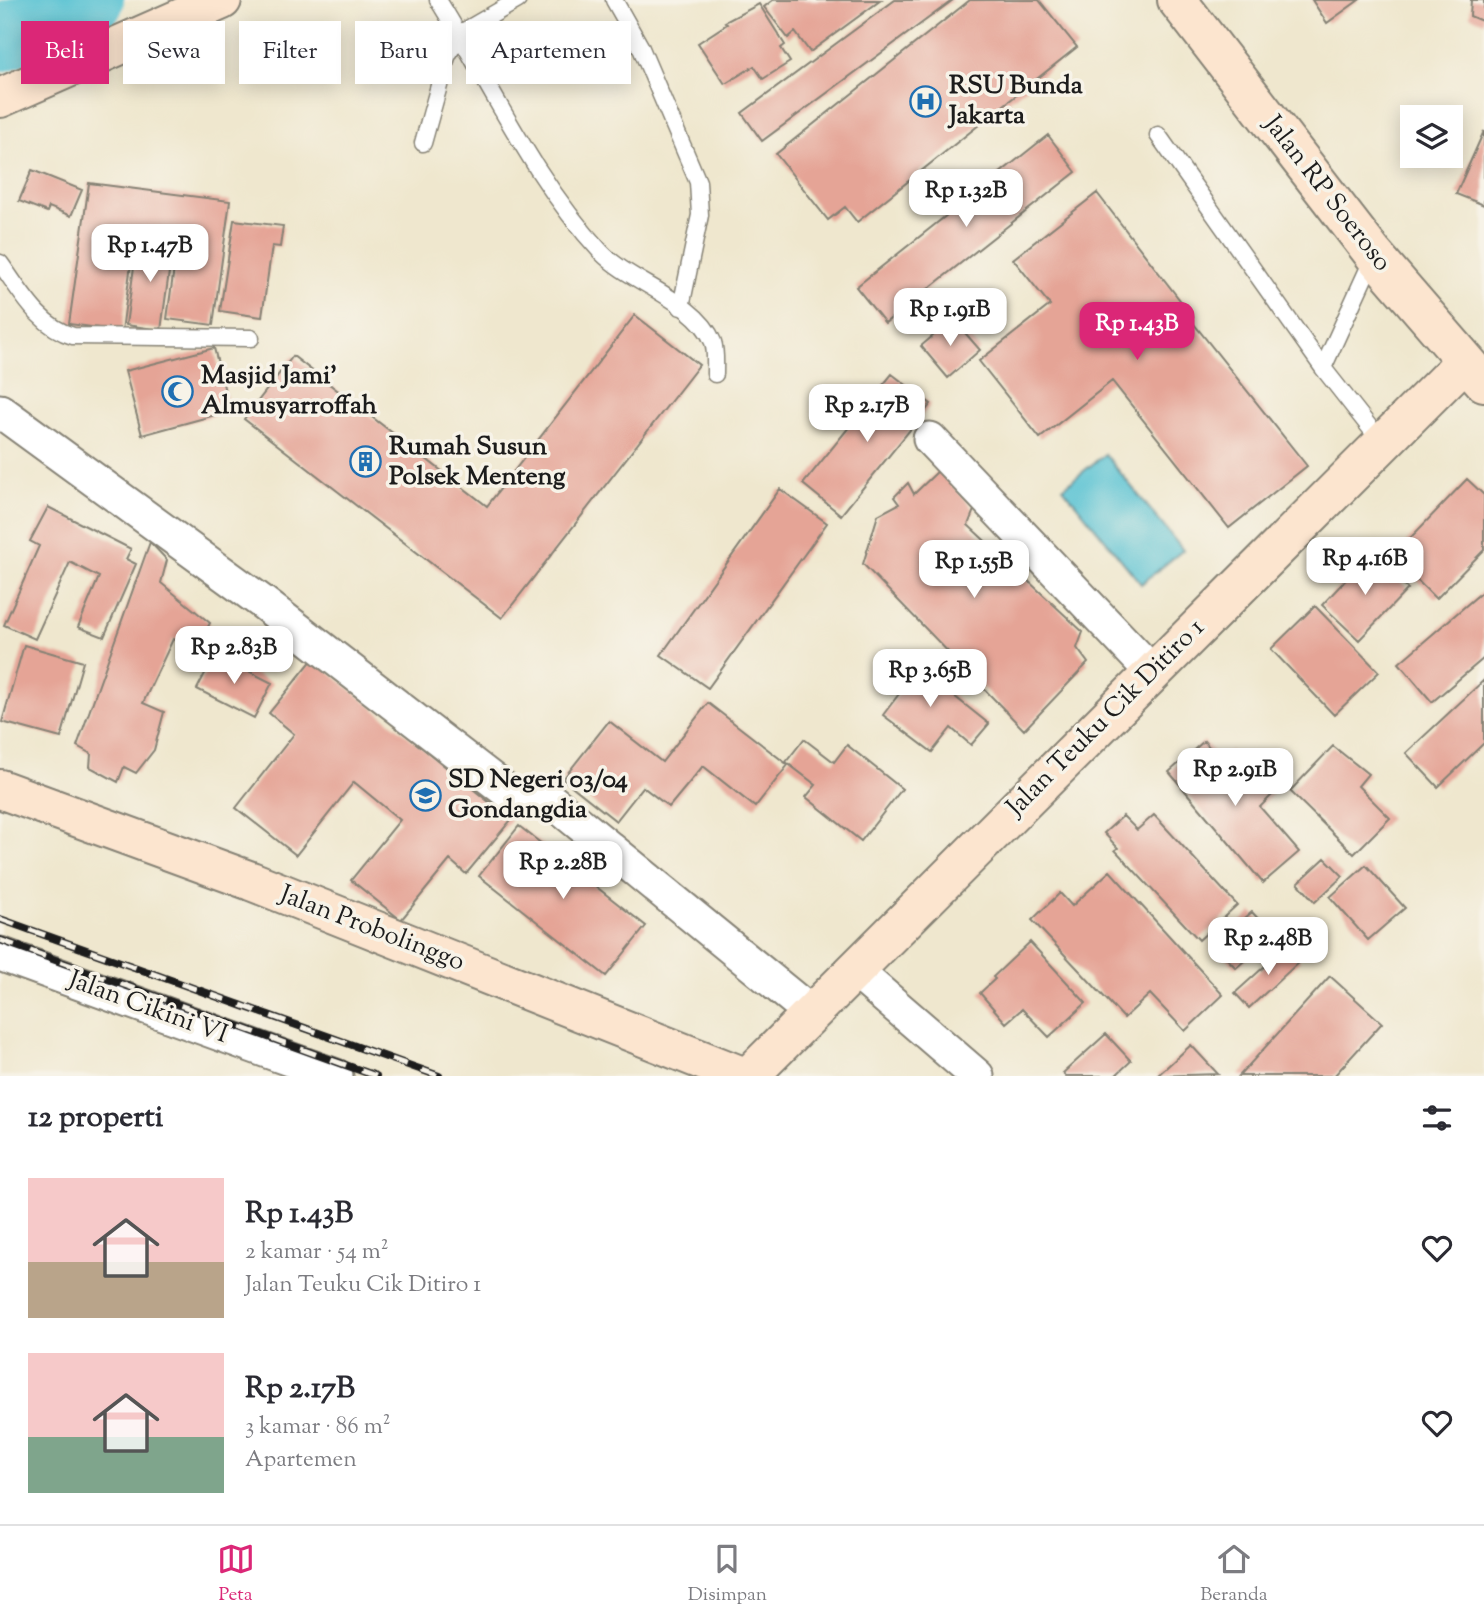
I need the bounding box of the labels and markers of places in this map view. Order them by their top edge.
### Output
place label: RSU Bunda Jakarta [947,68,1083,135]
hospital icon: RSU Bunda Jakarta [909,84,943,118]
pin: Rp 1.32B [894,170,1038,229]
pin: Rp 1.47B [78,224,222,284]
pin: Rp 1.91B [878,288,1022,348]
pin: Rp 1.43B [1065,302,1209,362]
place label: Masjid Jami' Almusyarroffah [201,358,378,425]
mosque icon: Masjid Jami' Almusyarroffah [161,374,195,408]
pin: Rp 2.17B [795,384,939,444]
place label: Rumah Susun Polsek Menteng [389,429,566,496]
building icon: Rumah Susun Polsek Menteng [349,445,383,479]
pin: Rp 4.16B [1293,538,1437,597]
pin: Rp 1.55B [902,540,1046,600]
pin: Rp 2.83B [162,626,306,686]
pin: Rp 3.65B [858,650,1002,709]
pin: Rp 2.91B [1163,748,1307,808]
place label: SD Negeri 03/04 Gondangdia [448,762,628,829]
school or university icon: SD Negeri 03/04 Gondangdia [408,778,442,812]
pin: Rp 2.28B [491,842,635,901]
pin: Rp 2.48B [1196,918,1340,977]

